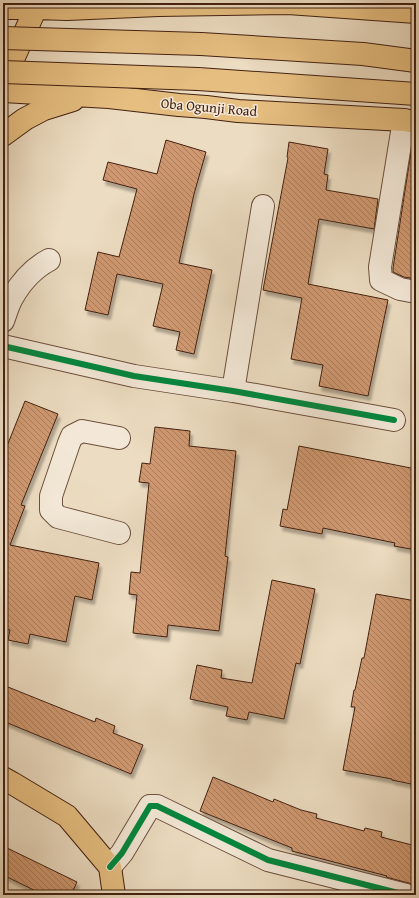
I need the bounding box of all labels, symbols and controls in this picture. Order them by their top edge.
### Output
street label: Oba Ogunji Road [160,93,258,121]

